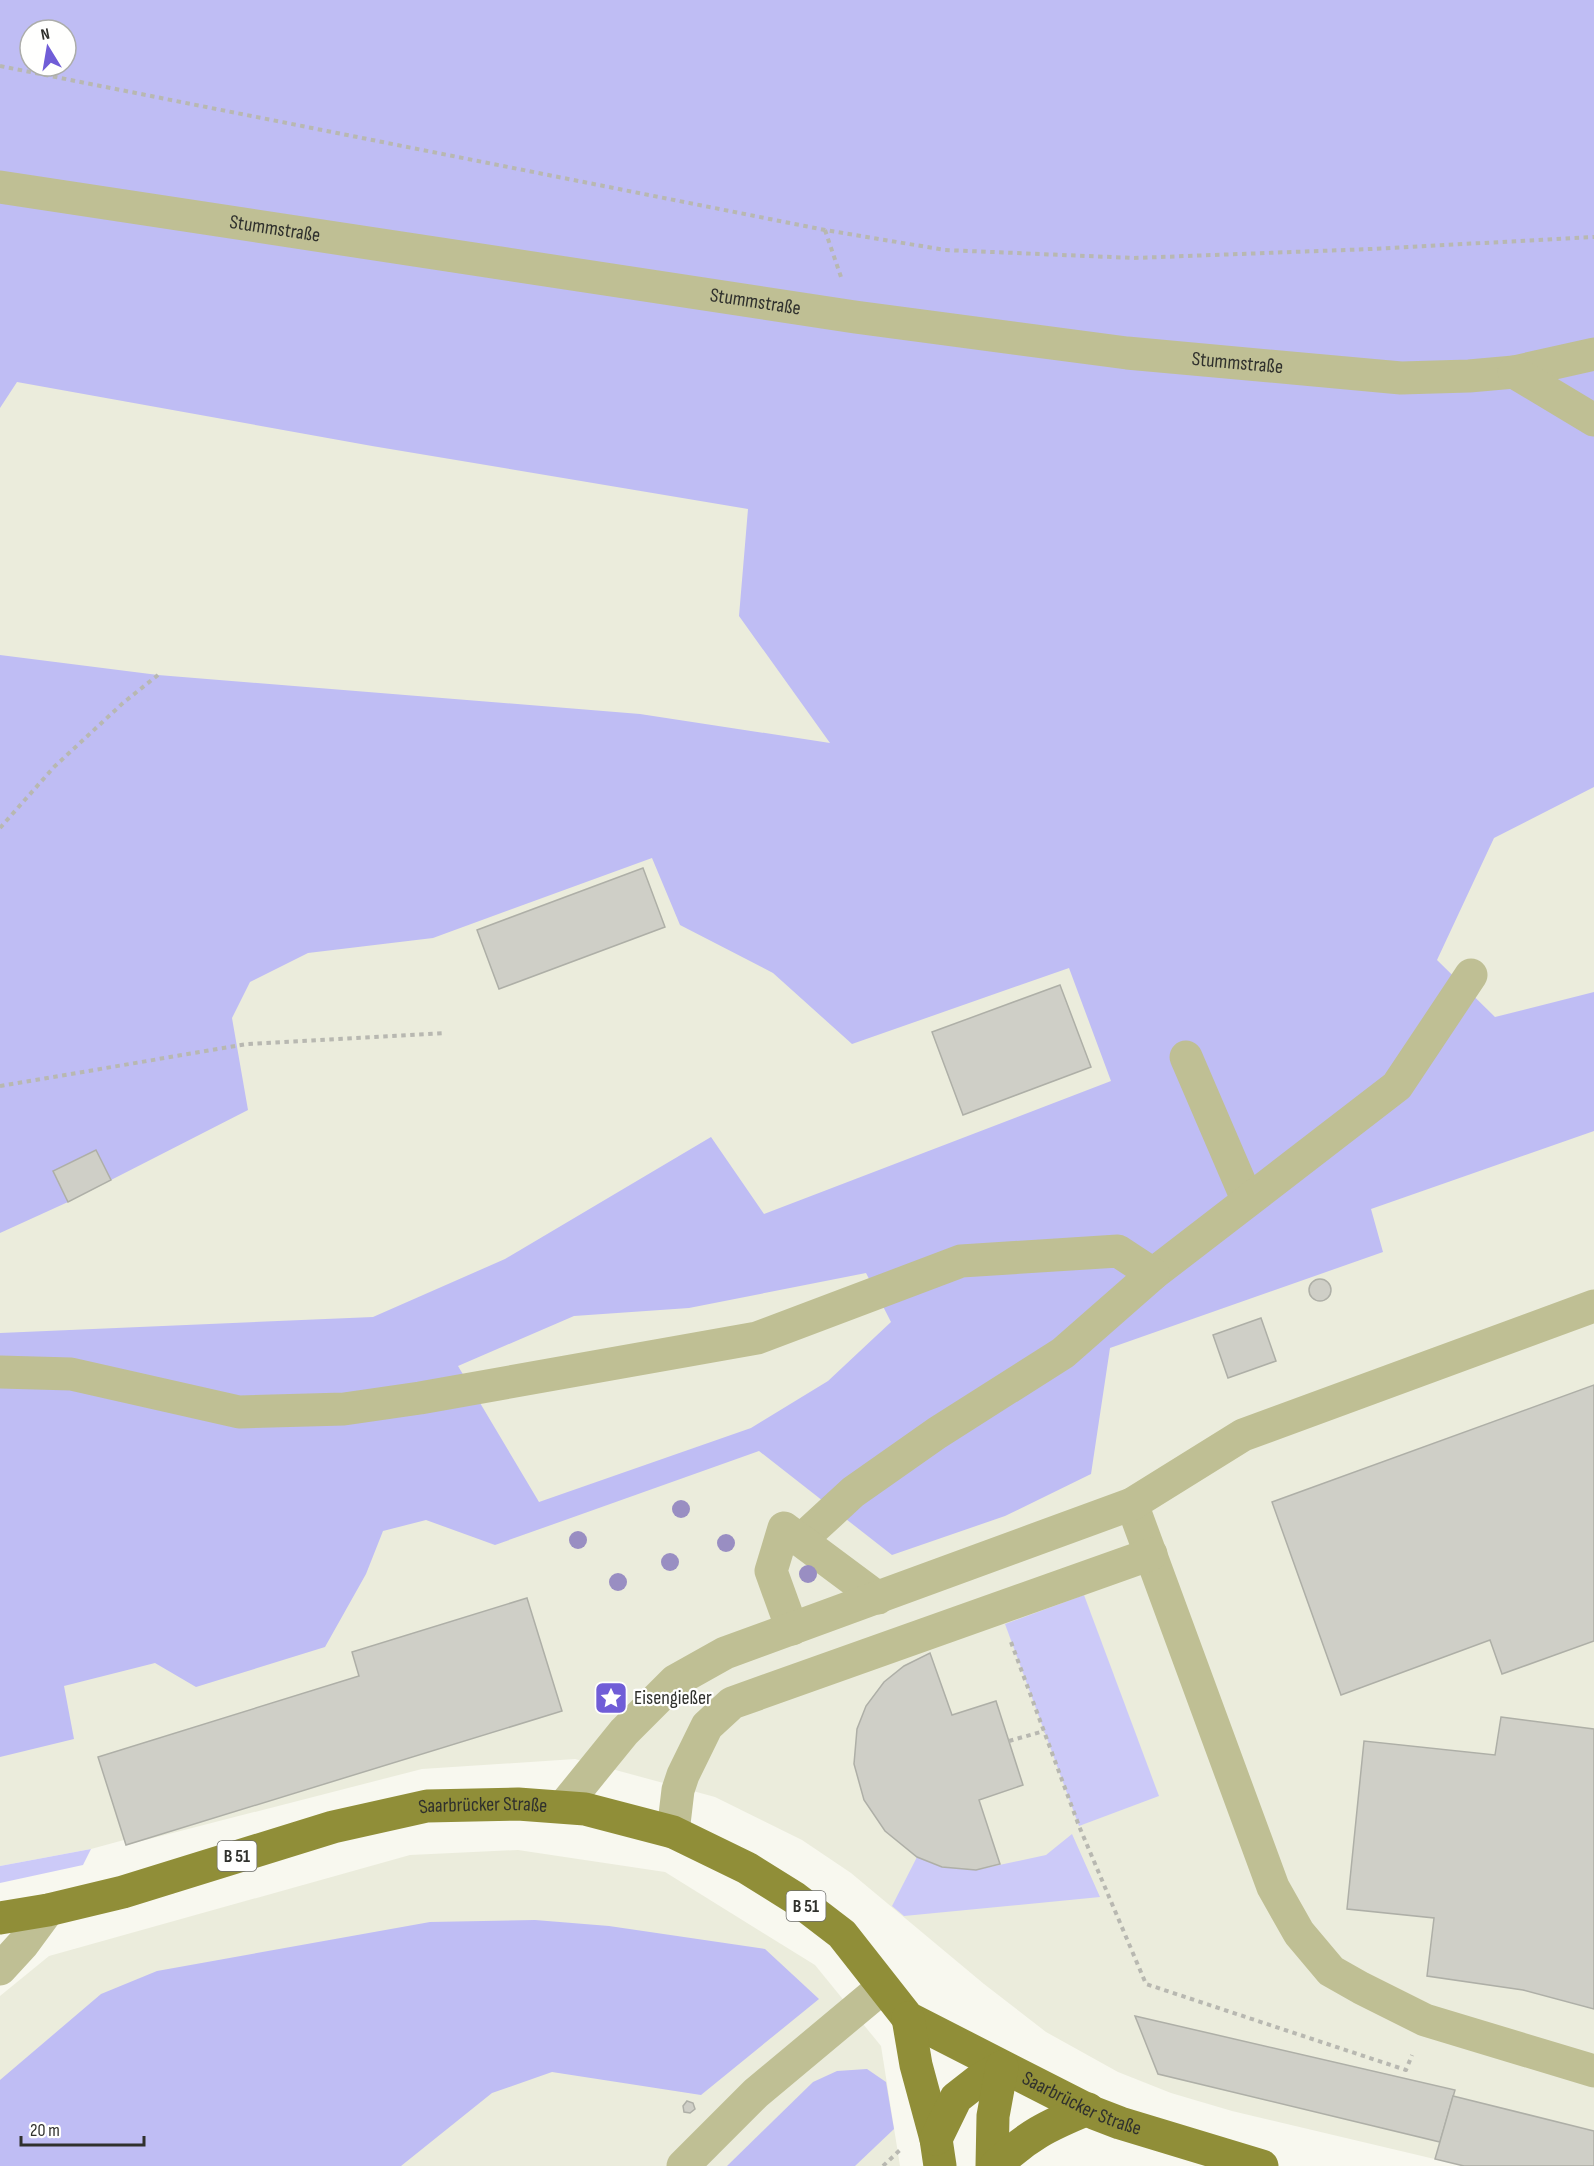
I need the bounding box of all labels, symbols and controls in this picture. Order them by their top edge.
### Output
north arrow [18,18,78,78]
text: N [39,25,51,45]
street label: Stummstraße [228,210,322,248]
street label: Stummstraße [708,283,802,321]
street label: Stummstraße [1191,347,1284,379]
place icon: Eisengießer [593,1680,629,1716]
place label: Eisengießer [634,1686,712,1710]
street label: Saarbrücker Straße [416,1792,548,1820]
road number: B 51 [218,1841,256,1871]
road number: B 51 [786,1891,826,1921]
street label: Saarbrücker Straße [1018,2066,1144,2141]
scale bar [21,2109,144,2147]
text: 20 m [30,2120,60,2141]

